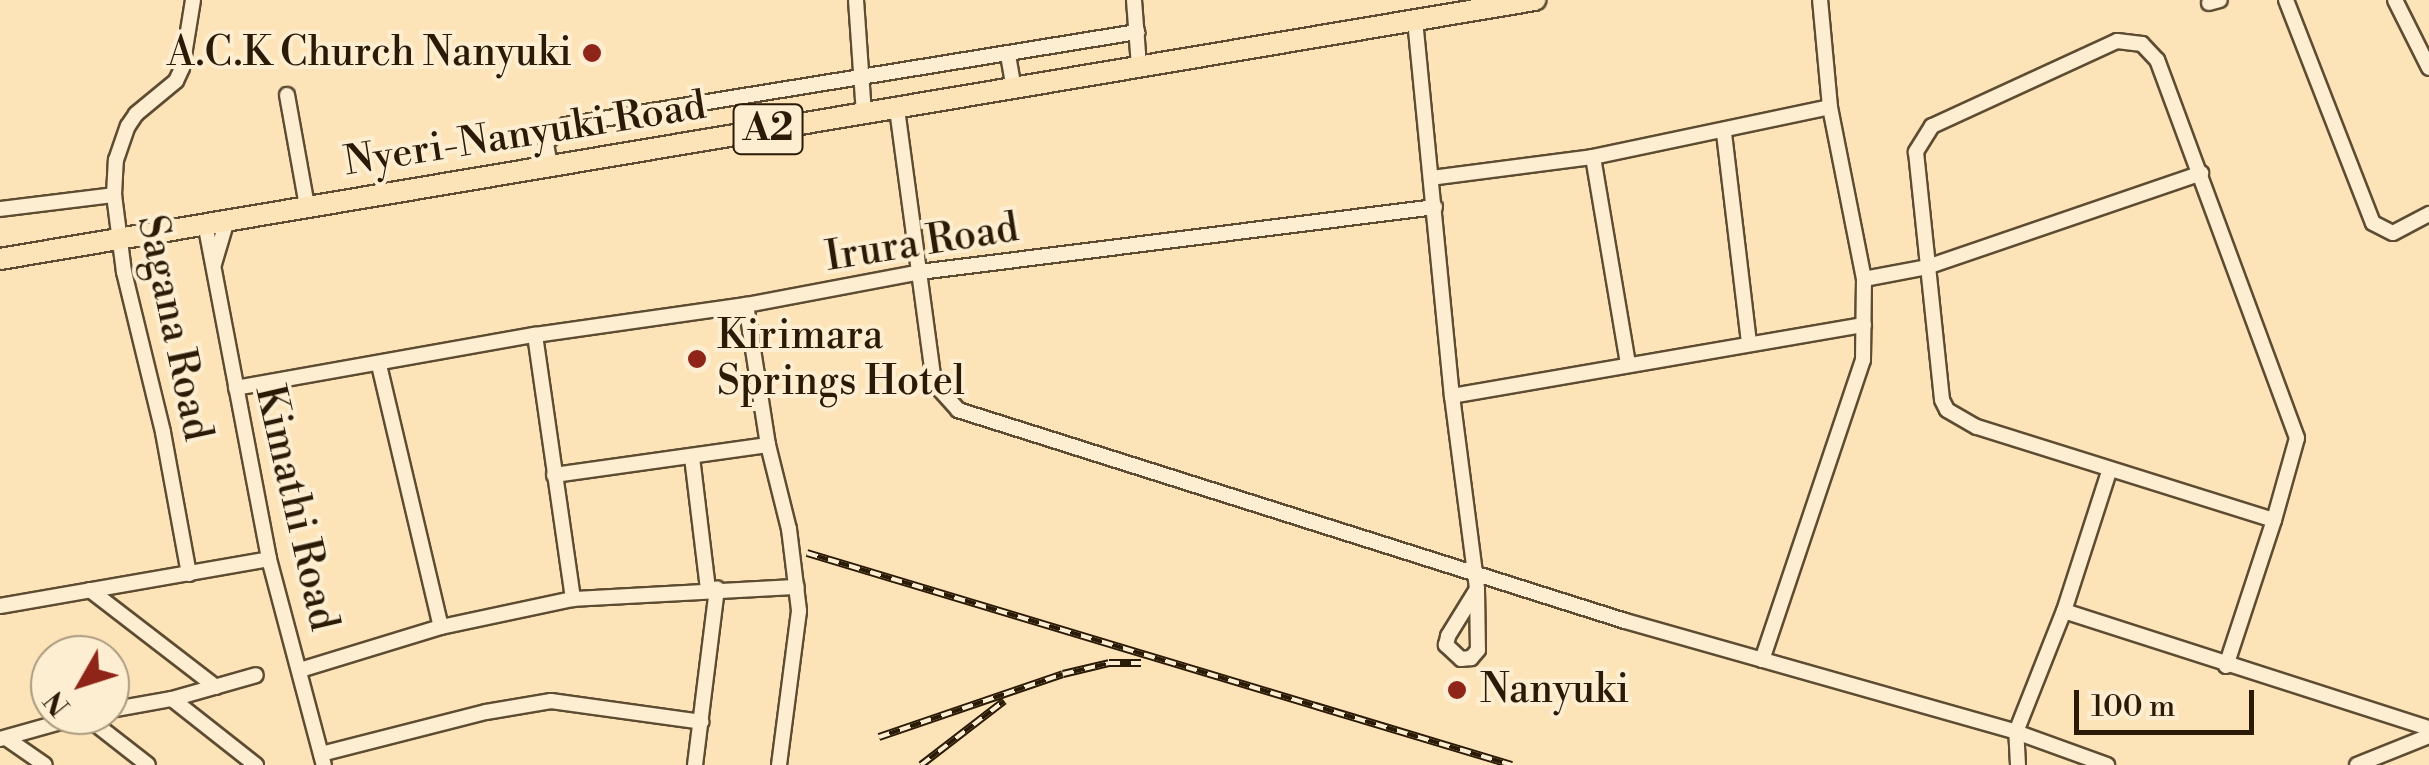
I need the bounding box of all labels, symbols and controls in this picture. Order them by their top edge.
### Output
place label: A.C.K Church Nanyuki [167,29,572,77]
marker: A.C.K Church Nanyuki [581,42,603,64]
street label: Nyeri-Nanyuki Road [341,82,709,186]
road number: A2 [730,96,806,162]
street label: Irura Road [822,204,1022,282]
street label: Sagana Road [127,211,221,445]
place label: Kirimara Springs Hotel [717,312,965,406]
marker: Kirimara Springs Hotel [686,348,708,370]
street label: Kimathi Road [244,381,348,635]
north arrow [30,635,130,735]
place label: Nanyuki [1480,666,1629,714]
scale bar [2079,670,2259,732]
marker: Nanyuki [1444,677,1470,703]
text: N [37,683,78,723]
text: 100 m [2091,688,2175,726]

